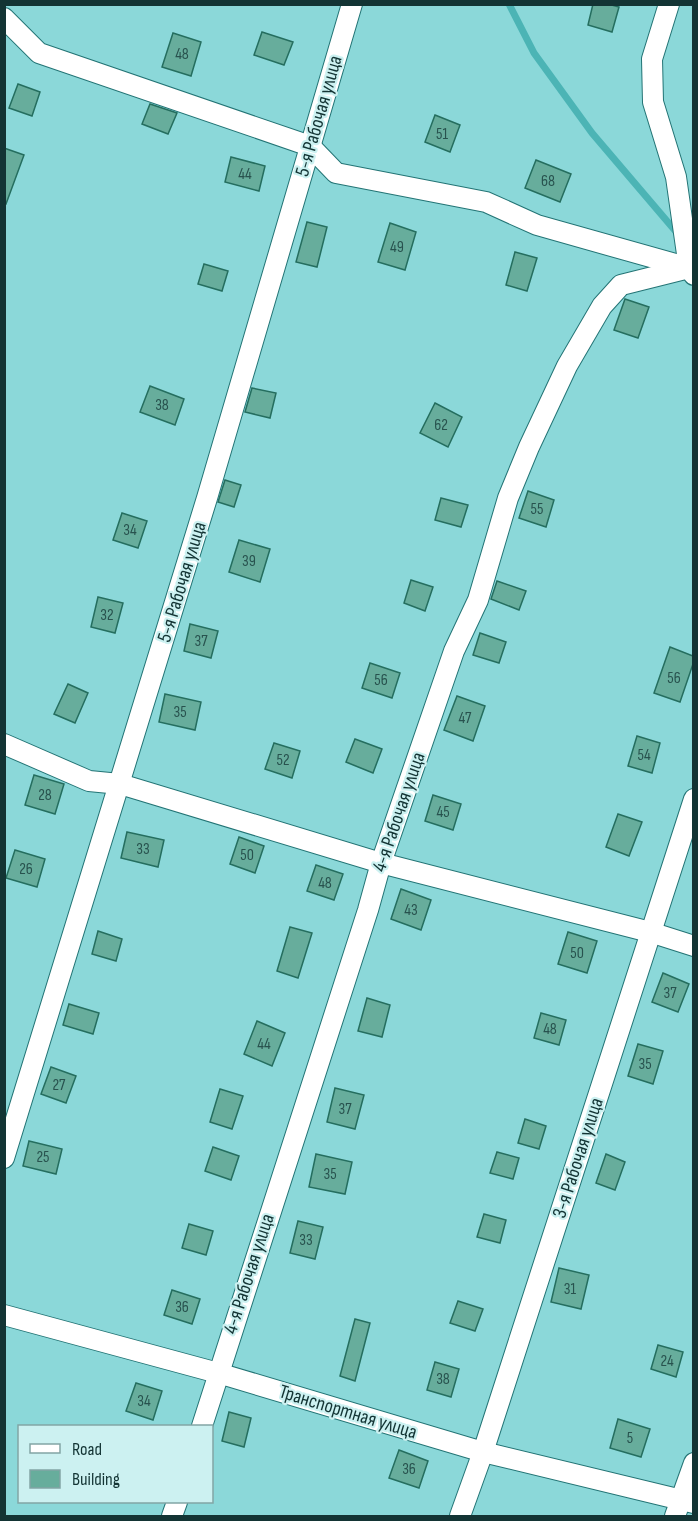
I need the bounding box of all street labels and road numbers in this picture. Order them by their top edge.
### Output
street label: 5-я Рабочая улица [290,53,348,179]
street label: 5-я Рабочая улица [152,519,212,645]
street label: 4-я Рабочая улица [367,749,431,875]
street label: 3-я Рабочая улица [547,1095,609,1221]
street label: 4-я Рабочая улица [218,1211,280,1337]
street label: Транспортная улица [276,1380,420,1444]

